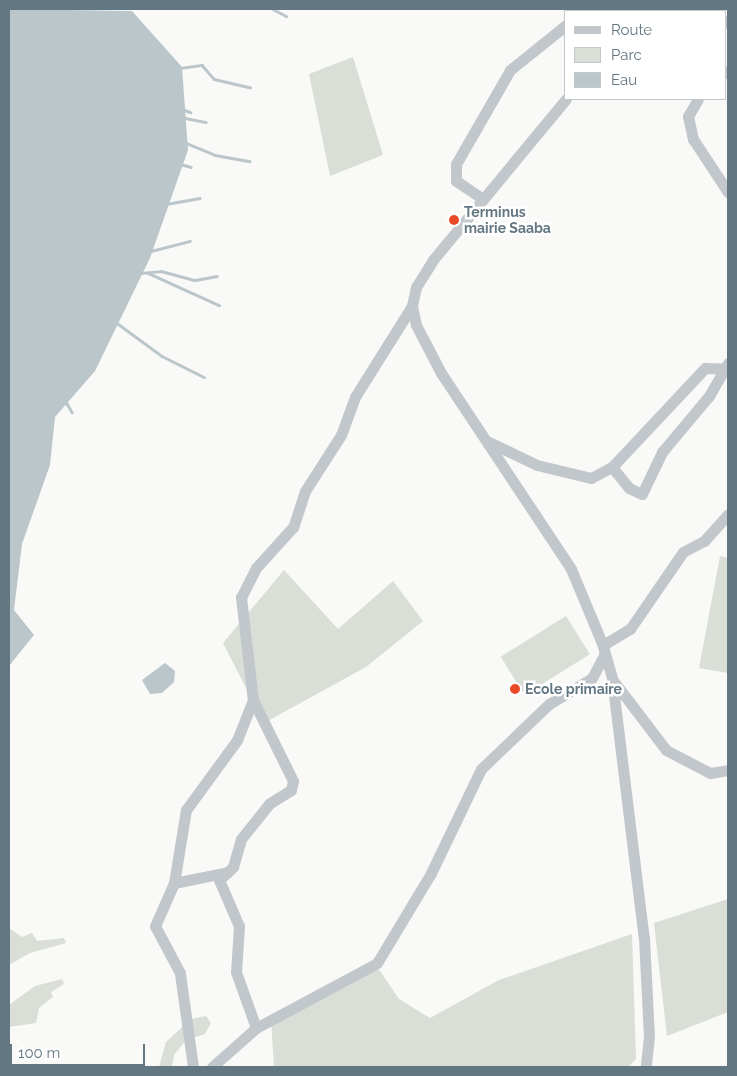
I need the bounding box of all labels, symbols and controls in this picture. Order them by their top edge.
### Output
legend [564,10,727,100]
text: Route [611,21,652,39]
text: Parc [611,46,642,64]
text: Eau [611,71,637,89]
place label: Terminus mairie Saaba [464,204,551,236]
marker: Terminus mairie Saaba [448,214,460,226]
place label: Ecole primaire [525,681,622,697]
marker: Ecole primaire [509,683,521,695]
scale bar [12,1034,148,1066]
text: 100 m [18,1044,60,1062]

